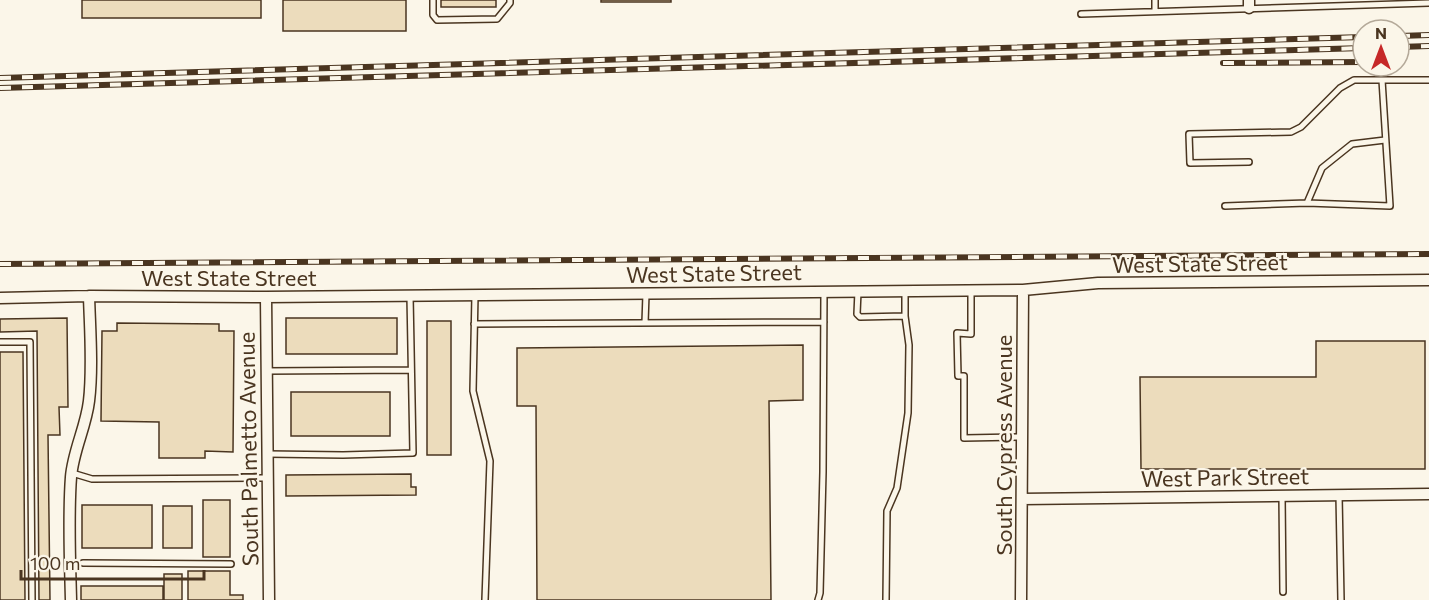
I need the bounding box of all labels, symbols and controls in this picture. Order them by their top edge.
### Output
north arrow [1351,18,1411,78]
text: N [1375,23,1387,42]
street label: West State Street [1112,248,1288,278]
street label: West State Street [626,258,802,288]
street label: West State Street [141,264,317,291]
street label: South Palmetto Avenue [232,332,264,566]
street label: South Cypress Avenue [990,335,1017,555]
street label: West Park Street [1141,462,1309,492]
scale bar [21,543,204,581]
text: 100 m [30,552,80,574]

